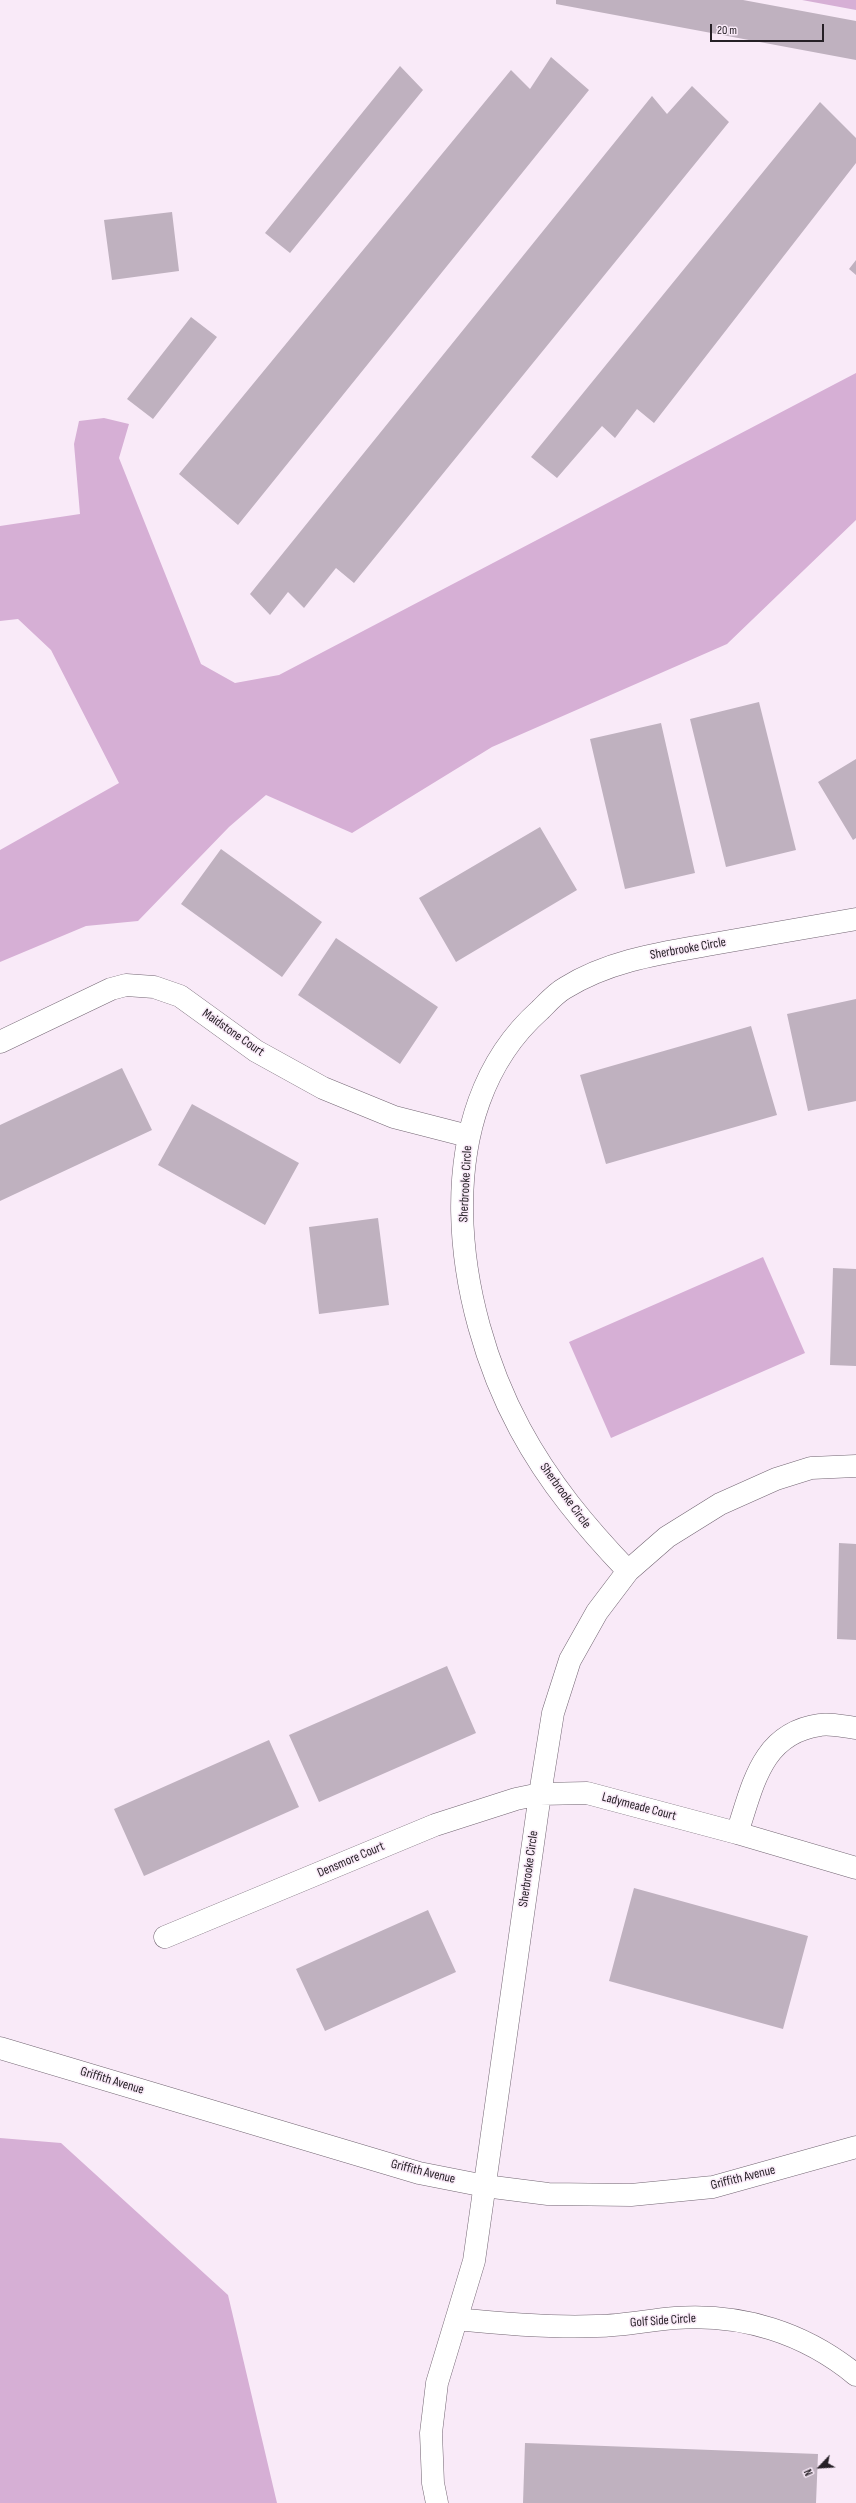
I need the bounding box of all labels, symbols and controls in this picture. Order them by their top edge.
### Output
scale bar [712,16,826,42]
text: 20 m [717,23,737,38]
street label: Sherbrooke Circle [649,935,727,963]
street label: Maidstone Court [199,1006,267,1060]
street label: Sherbrooke Circle [456,1145,476,1223]
street label: Sherbrooke Circle [536,1460,594,1532]
street label: Ladymeade Court [600,1790,678,1824]
street label: Sherbrooke Circle [516,1830,542,1908]
street label: Densmore Court [315,1839,387,1881]
street label: Griffith Avenue [78,2064,146,2098]
street label: Griffith Avenue [389,2156,457,2188]
street label: Griffith Avenue [709,2162,777,2194]
street label: Golf Side Circle [630,2311,696,2331]
north arrow [800,2447,840,2487]
text: N [802,2467,816,2478]

